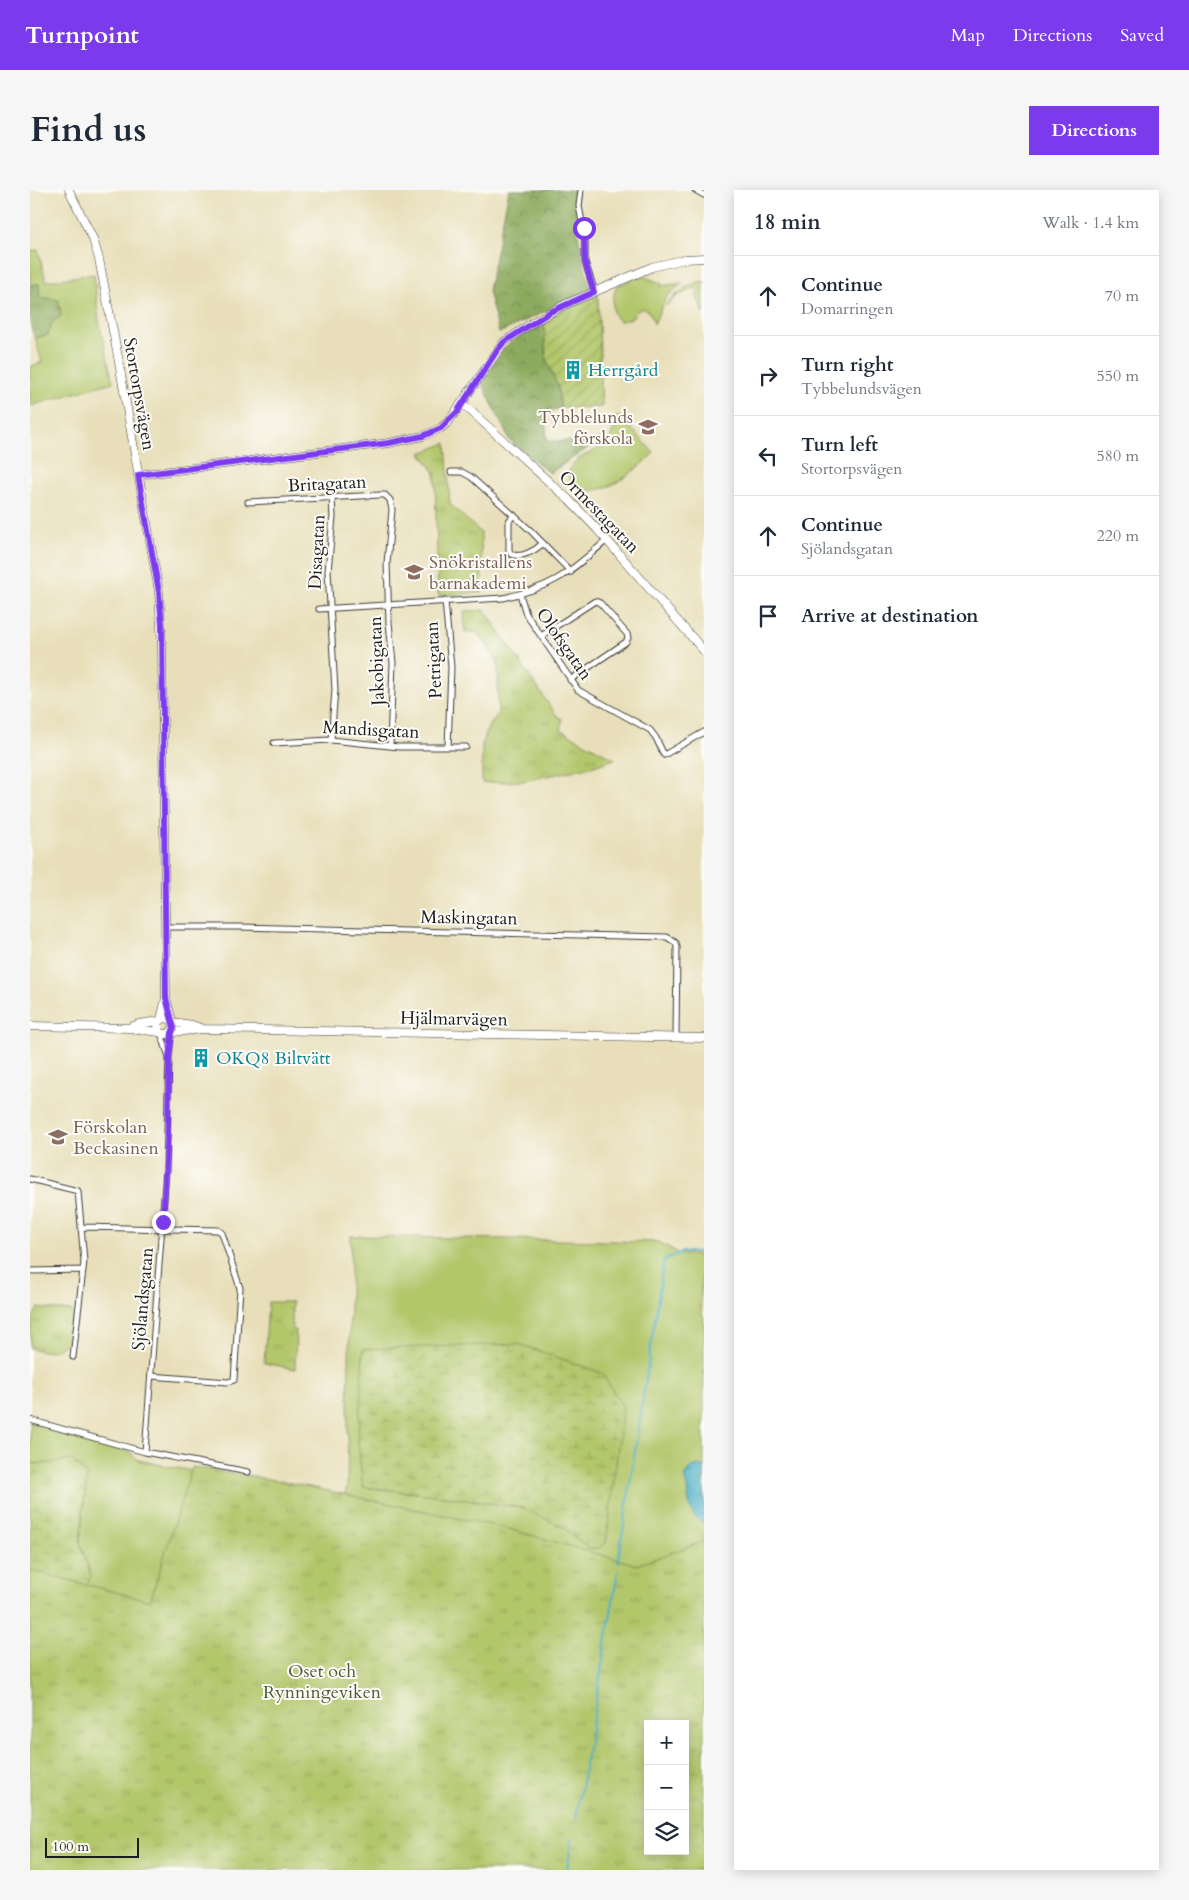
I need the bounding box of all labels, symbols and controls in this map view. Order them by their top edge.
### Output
text: Turnpoint [25,19,139,52]
text: Map [951,23,985,48]
text: Directions [1013,23,1092,48]
text: Saved [1120,23,1164,48]
text: Find us [30,106,146,154]
button: Directions [1029,106,1159,155]
text: 18 min [754,208,821,237]
text: Walk · 1.4 km [1042,212,1139,234]
route start [573,217,596,240]
text: Continue [801,272,883,298]
icon: ahead [754,282,782,310]
text: 70 m [1105,285,1139,307]
text: Domarringen [801,298,894,320]
street label: Stortorpsvägen [117,336,161,453]
text: Turn right [801,352,893,378]
place label: Herrgård [588,358,659,383]
building icon: Herrgård [562,359,584,381]
icon: right [754,362,782,390]
text: 550 m [1097,365,1139,387]
text: Tybbelundsvägen [801,378,922,400]
place label: Tybblelunds förskola [538,405,633,451]
school or university icon: Tybblelunds förskola [637,416,659,438]
text: Turn left [801,432,878,458]
icon: left [754,442,782,470]
text: 580 m [1097,445,1139,467]
text: Stortorpsvägen [801,458,902,480]
street label: Ormestagatan [553,465,646,560]
street label: Britagatan [287,469,368,499]
text: Continue [801,512,883,538]
street label: Disagatan [303,513,331,590]
icon: ahead [754,522,782,550]
text: 220 m [1097,525,1139,547]
text: Sjölandsgatan [801,538,893,560]
place label: Snökristallens barnakademi [429,550,532,596]
school or university icon: Snökristallens barnakademi [403,561,425,583]
icon: arrive [754,602,782,630]
street label: Olofsgatan [530,603,598,686]
text: Arrive at destination [801,603,978,629]
street label: Jakobigatan [363,615,391,709]
street label: Petrigatan [419,620,449,699]
street label: Mandisgatan [322,715,421,745]
street label: Maskingatan [420,905,519,931]
street label: Hjälmarvägen [400,1006,509,1032]
place label: OKQ8 Biltvätt [216,1046,331,1071]
building icon: OKQ8 Biltvätt [190,1047,212,1069]
place label: Förskolan Beckasinen [73,1115,160,1161]
school or university icon: Förskolan Beckasinen [47,1126,69,1148]
route end [152,1211,175,1234]
street label: Sjölandsgatan [126,1246,160,1352]
park label: Oset och Rynningeviken [263,1659,382,1705]
map controls [644,1720,689,1855]
button: + [644,1720,689,1765]
button: − [644,1765,689,1810]
button: layers [644,1810,689,1855]
scale bar [45,1835,139,1858]
text: 100 m [52,1837,89,1856]

